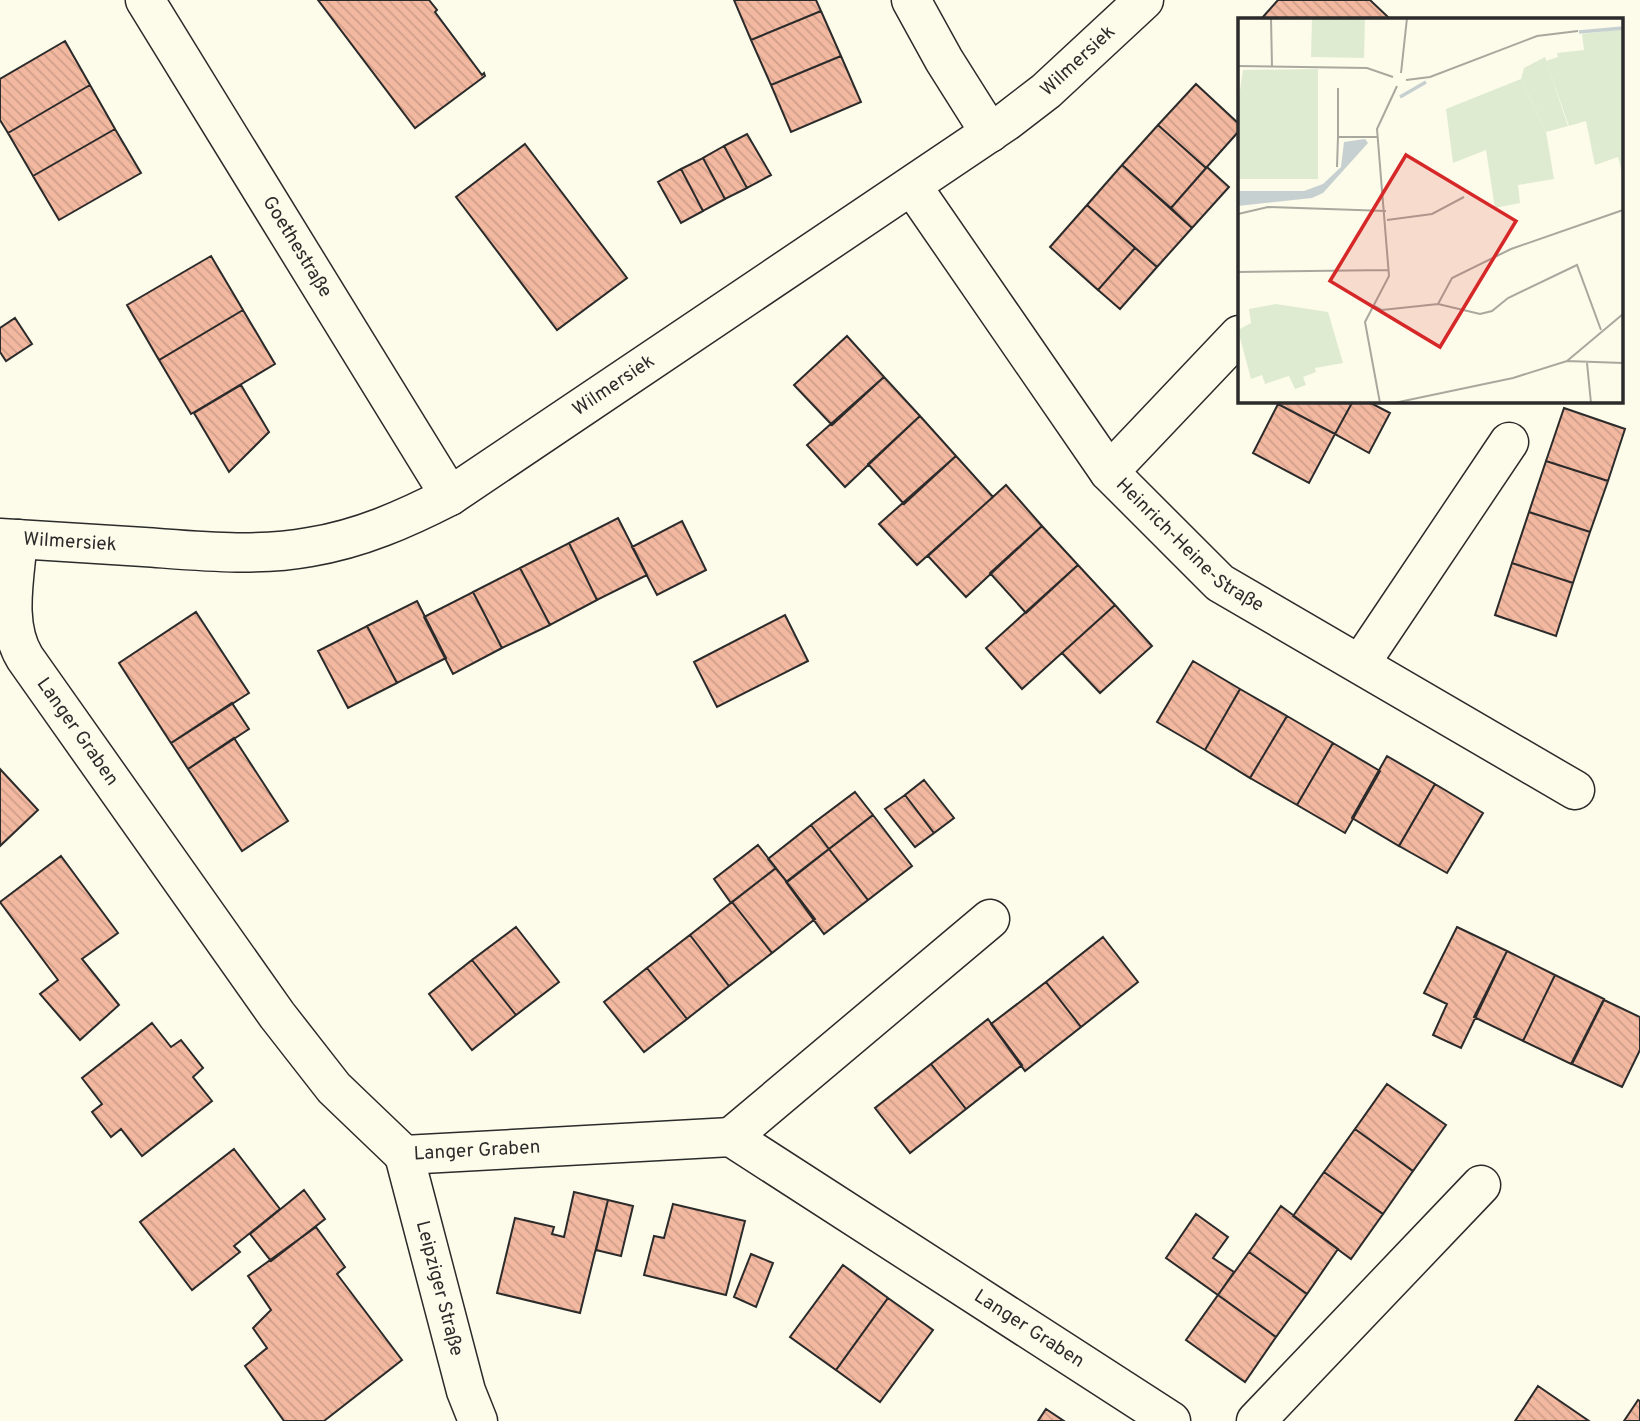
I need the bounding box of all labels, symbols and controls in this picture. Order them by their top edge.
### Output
inset map [1238,18,1622,402]
street label: Wilmersiek [1036,20,1121,102]
street label: Goethestraße [257,192,337,302]
street label: Wilmersiek [568,349,660,422]
street label: Heinrich-Heine-Straße [1110,473,1268,618]
street label: Wilmersiek [22,527,117,557]
street label: Langer Graben [31,673,124,791]
street label: Langer Graben [413,1136,541,1166]
street label: Leipziger Straße [410,1218,468,1359]
street label: Langer Graben [969,1285,1089,1374]

